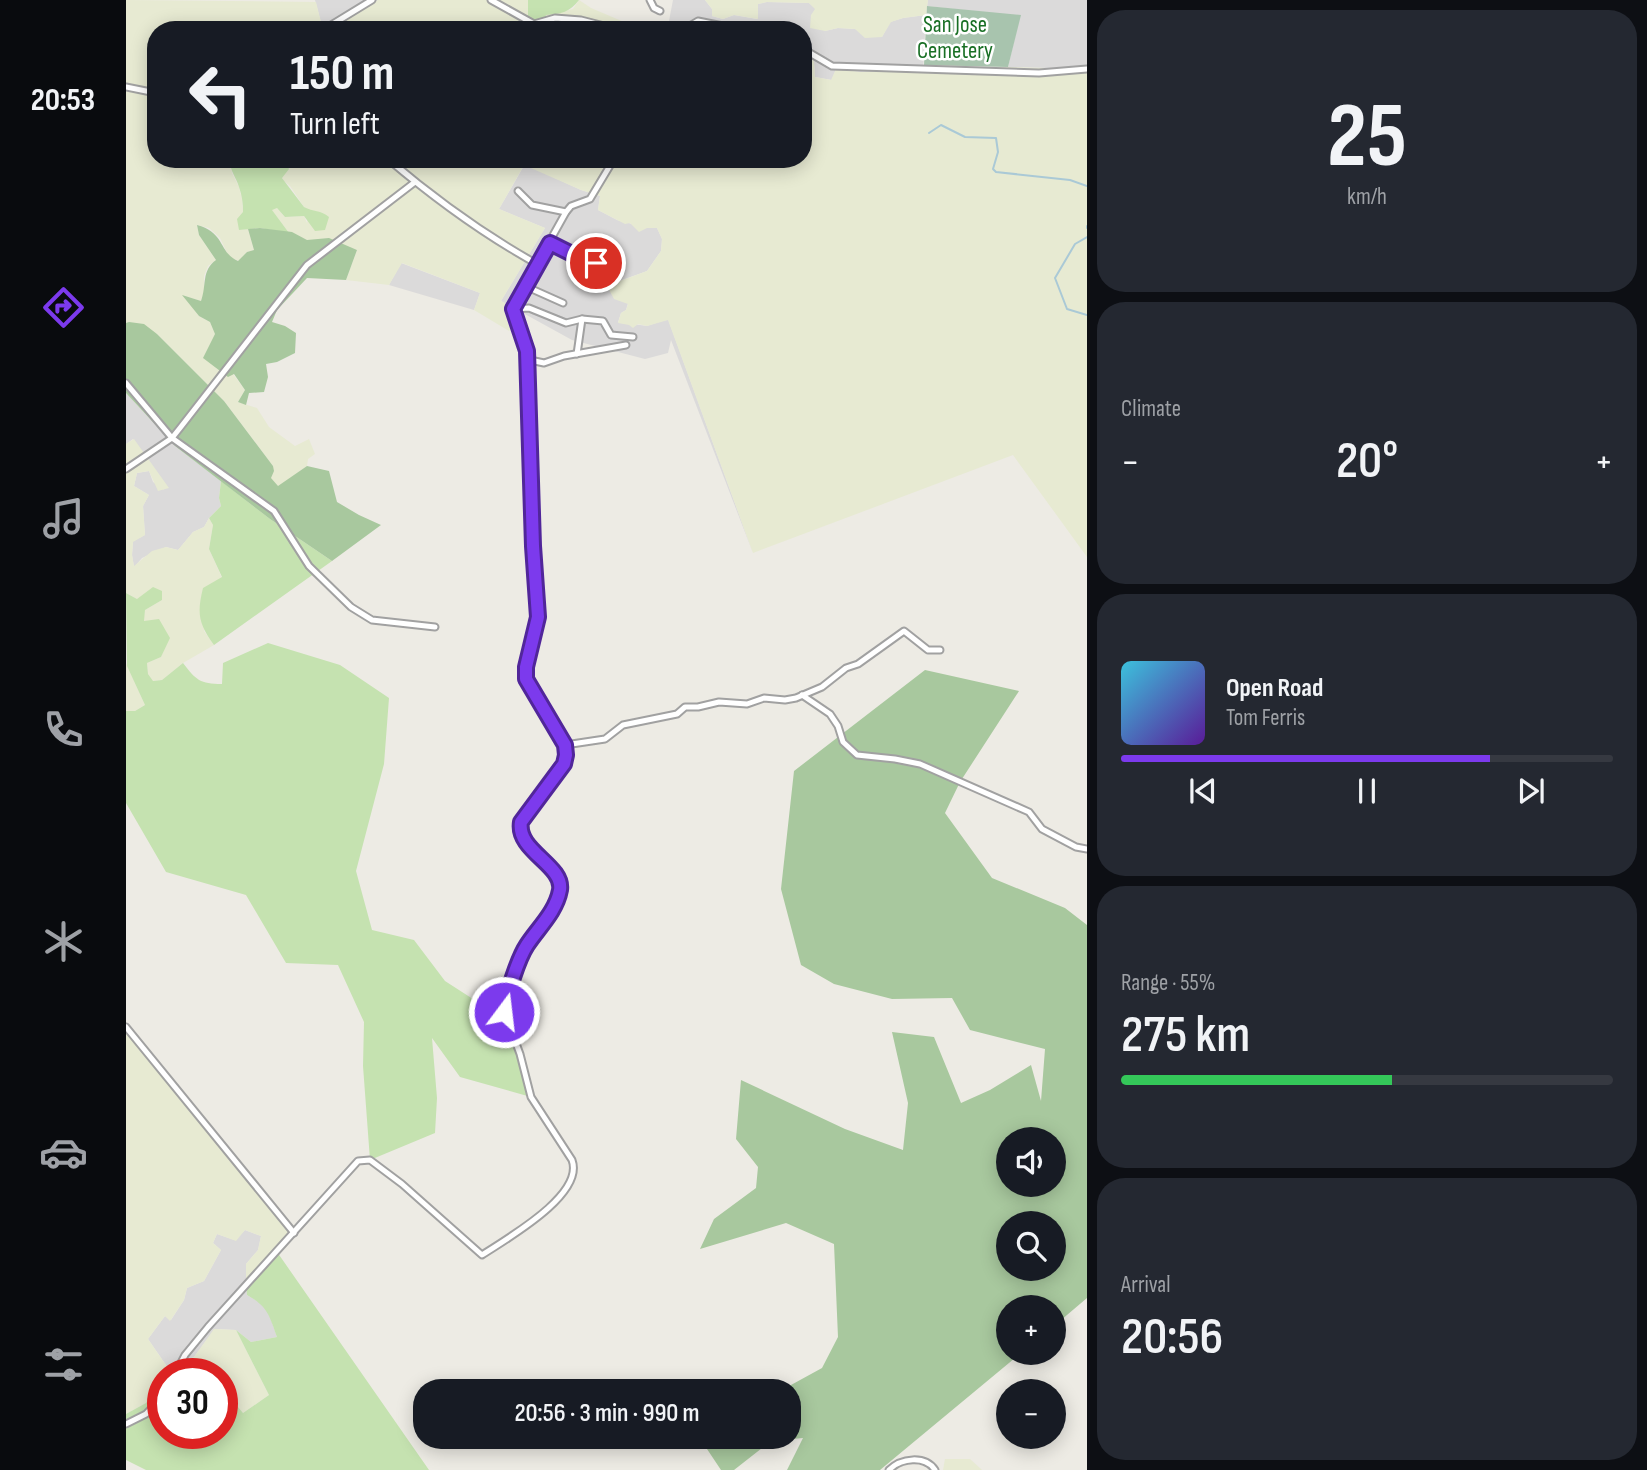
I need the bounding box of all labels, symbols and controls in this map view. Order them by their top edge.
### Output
park label: San Jose Cemetery [917,11,993,65]
text: 150 m [290,45,394,104]
icon: left [175,49,266,140]
text: 20:53 [31,81,95,120]
text: 25 [1327,83,1407,192]
text: Turn left [290,105,380,144]
text: km/h [1347,183,1387,211]
pin [566,233,626,293]
icon: arrive [577,244,615,282]
icon: directions [39,283,88,332]
text: Climate [1121,395,1181,423]
text: 20° [1336,430,1398,493]
text: − [1121,440,1140,485]
text: + [1594,440,1613,485]
icon: music [39,494,88,543]
text: Open Road [1226,673,1323,704]
text: Tom Ferris [1226,704,1305,732]
icon: phone [39,705,88,754]
icon: previous [1184,772,1222,810]
icon: pause [1348,772,1386,810]
icon: next [1512,772,1550,810]
icon: climate [39,917,88,966]
text: Range · 55% [1121,969,1215,997]
position arrow [467,975,541,1049]
text: 275 km [1121,1004,1250,1067]
map controls [996,1127,1066,1449]
button: sound [996,1127,1066,1197]
icon: car [39,1128,88,1177]
button: search [996,1211,1066,1281]
text: Arrival [1121,1271,1170,1299]
button: + [996,1295,1066,1365]
text: 20:56 [1121,1306,1223,1369]
icon: filters [39,1340,88,1389]
speed limit sign: 30 [147,1358,238,1449]
button: − [996,1379,1066,1449]
text: 20:56 · 3 min · 990 m [514,1398,700,1429]

